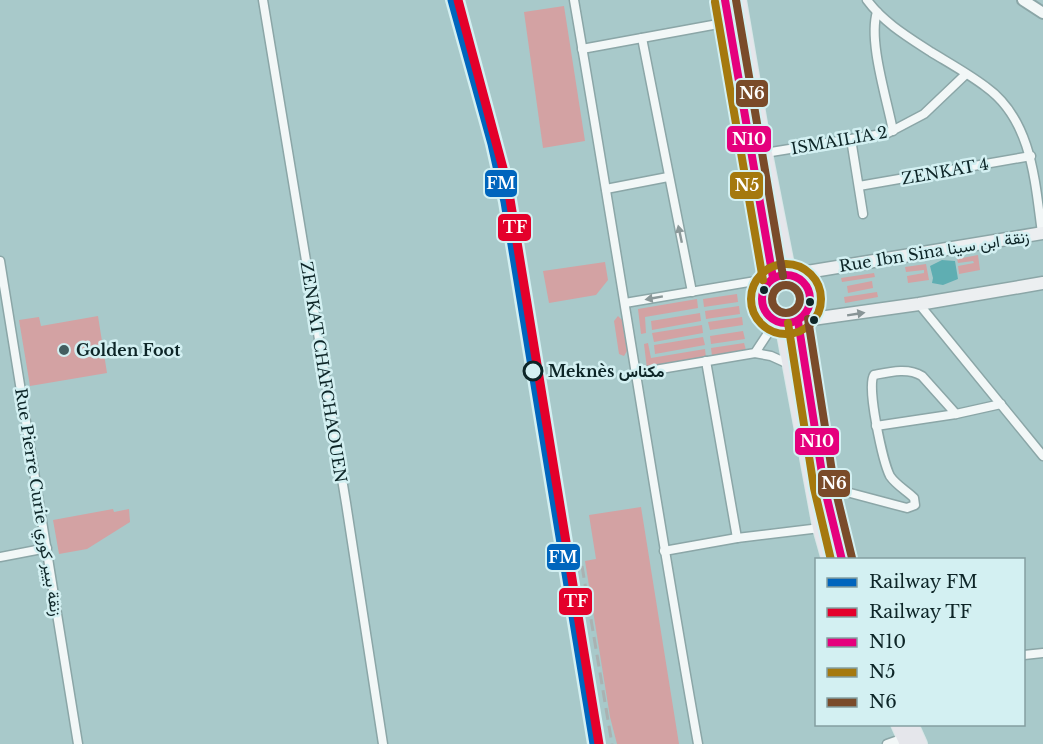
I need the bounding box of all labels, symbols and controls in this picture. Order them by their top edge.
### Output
line badge: N6 [735,79,769,108]
text: N6 [739,83,765,103]
street label: ISMAILIA 2 [789,122,889,158]
line badge: N10 [726,125,772,153]
text: N10 [732,129,766,149]
street label: ZENKAT 4 [900,153,990,189]
line badge: FM [484,169,518,198]
line badge: N5 [729,171,764,200]
text: FM [486,173,516,193]
text: N5 [735,175,759,195]
line badge: TF [497,213,532,242]
text: TF [503,217,527,237]
one-way arrow [675,225,684,244]
street label: Rue Ibn Sina زنقة ابن سينا [837,226,1031,277]
street label: ZENKAT CHAFCHAOUEN [297,260,351,484]
unlabelled marker [758,284,770,296]
one-way arrow [644,294,663,303]
unlabelled marker [804,296,816,308]
one-way arrow [846,309,865,318]
unlabelled marker [808,314,820,326]
place label: Golden Foot [76,340,181,360]
marker: Golden Foot [57,343,71,357]
marker: Meknès مكناس [523,361,543,381]
place label: Meknès مكناس [548,361,665,381]
street label: Rue Pierre Curie زنقة بيير كوري [7,386,67,618]
line badge: N10 [794,427,840,456]
text: N10 [800,431,834,451]
line badge: N6 [817,469,851,498]
text: N6 [821,473,847,493]
line badge: FM [546,543,581,571]
text: FM [548,547,578,567]
legend [815,558,1025,726]
text: Railway FM [869,571,978,593]
line badge: TF [558,587,593,616]
text: TF [564,591,588,611]
text: Railway TF [869,601,972,623]
text: N10 [869,631,906,653]
text: N5 [869,661,895,683]
text: N6 [869,691,897,713]

